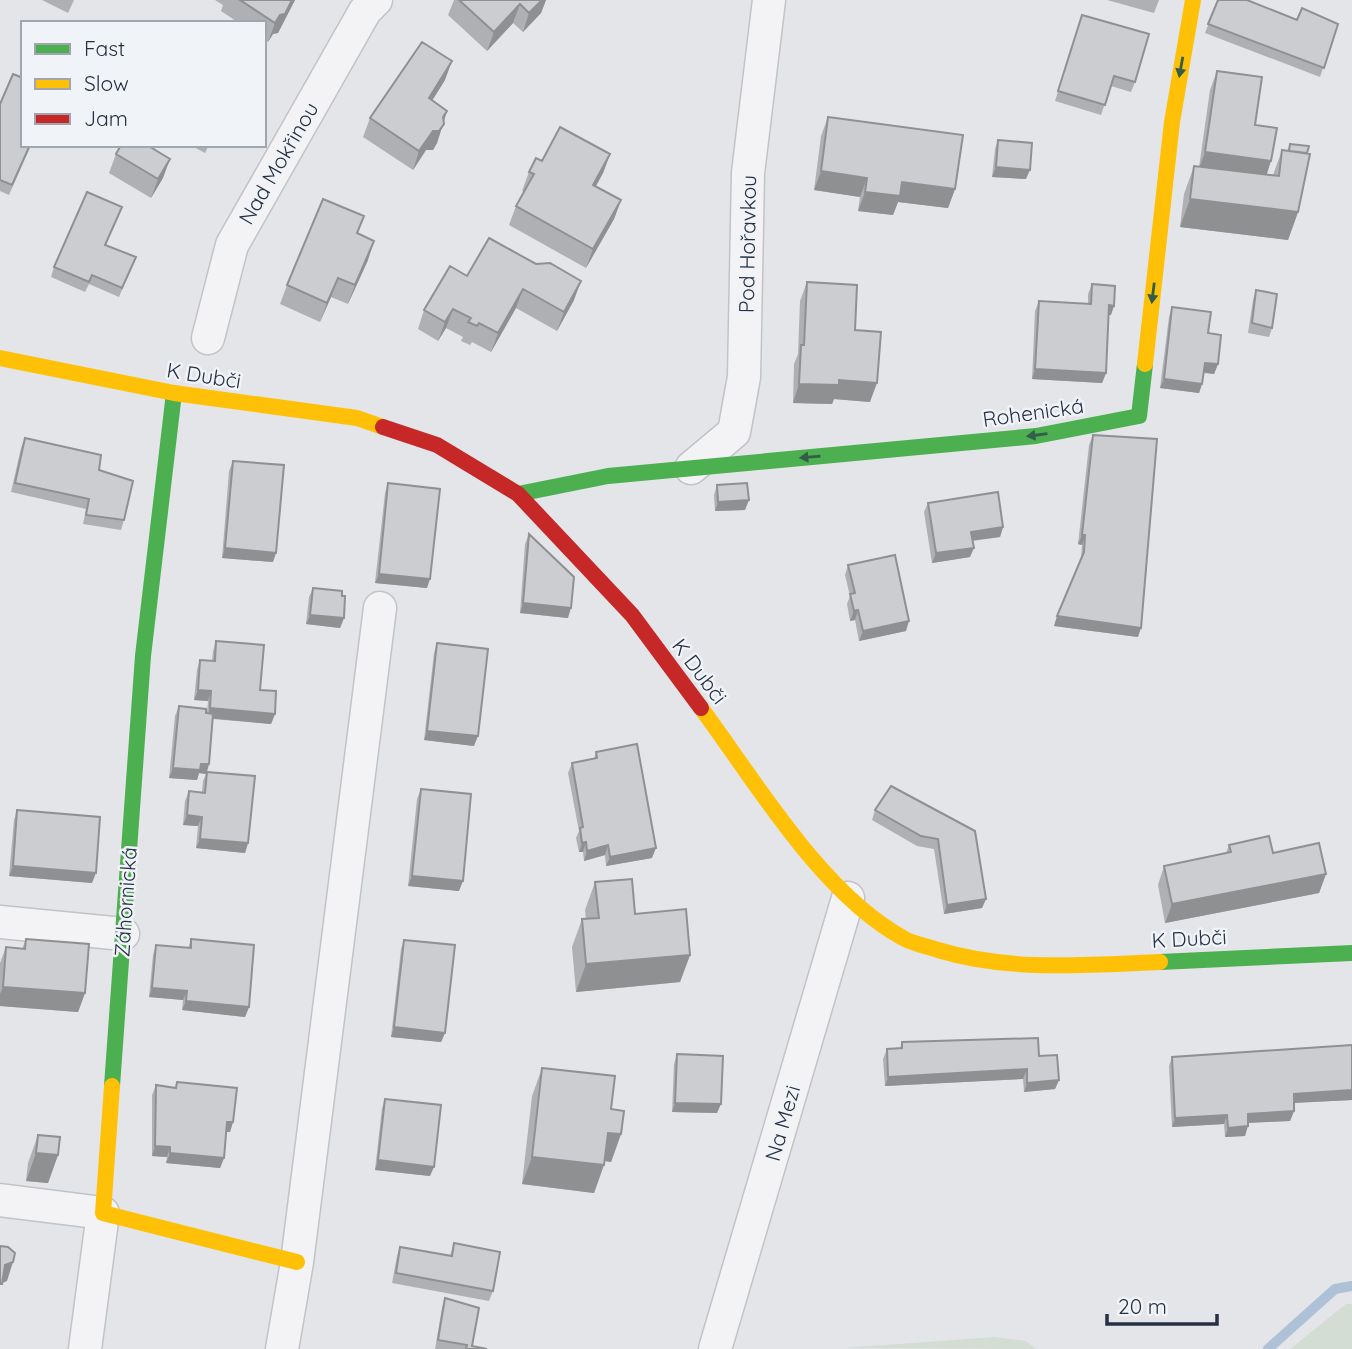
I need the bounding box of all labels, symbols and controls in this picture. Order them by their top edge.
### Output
legend [21,21,266,147]
text: Fast [84,35,125,61]
one-way arrow [1176,56,1187,78]
text: Slow [84,70,129,96]
street label: Nad Mokřinou [232,97,324,229]
text: Jam [84,105,128,131]
street label: Pod Hořavkou [733,175,761,313]
one-way arrow [1147,282,1158,304]
street label: K Dubči [165,356,243,394]
street label: Rohenická [981,392,1085,432]
one-way arrow [1026,430,1048,441]
one-way arrow [799,452,821,463]
street label: K Dubči [667,633,733,709]
street label: Záhornická [108,846,142,958]
street label: K Dubči [1151,923,1227,953]
street label: Na Mezi [759,1082,805,1164]
scale bar [1107,1282,1217,1326]
text: 20 m [1118,1293,1167,1319]

